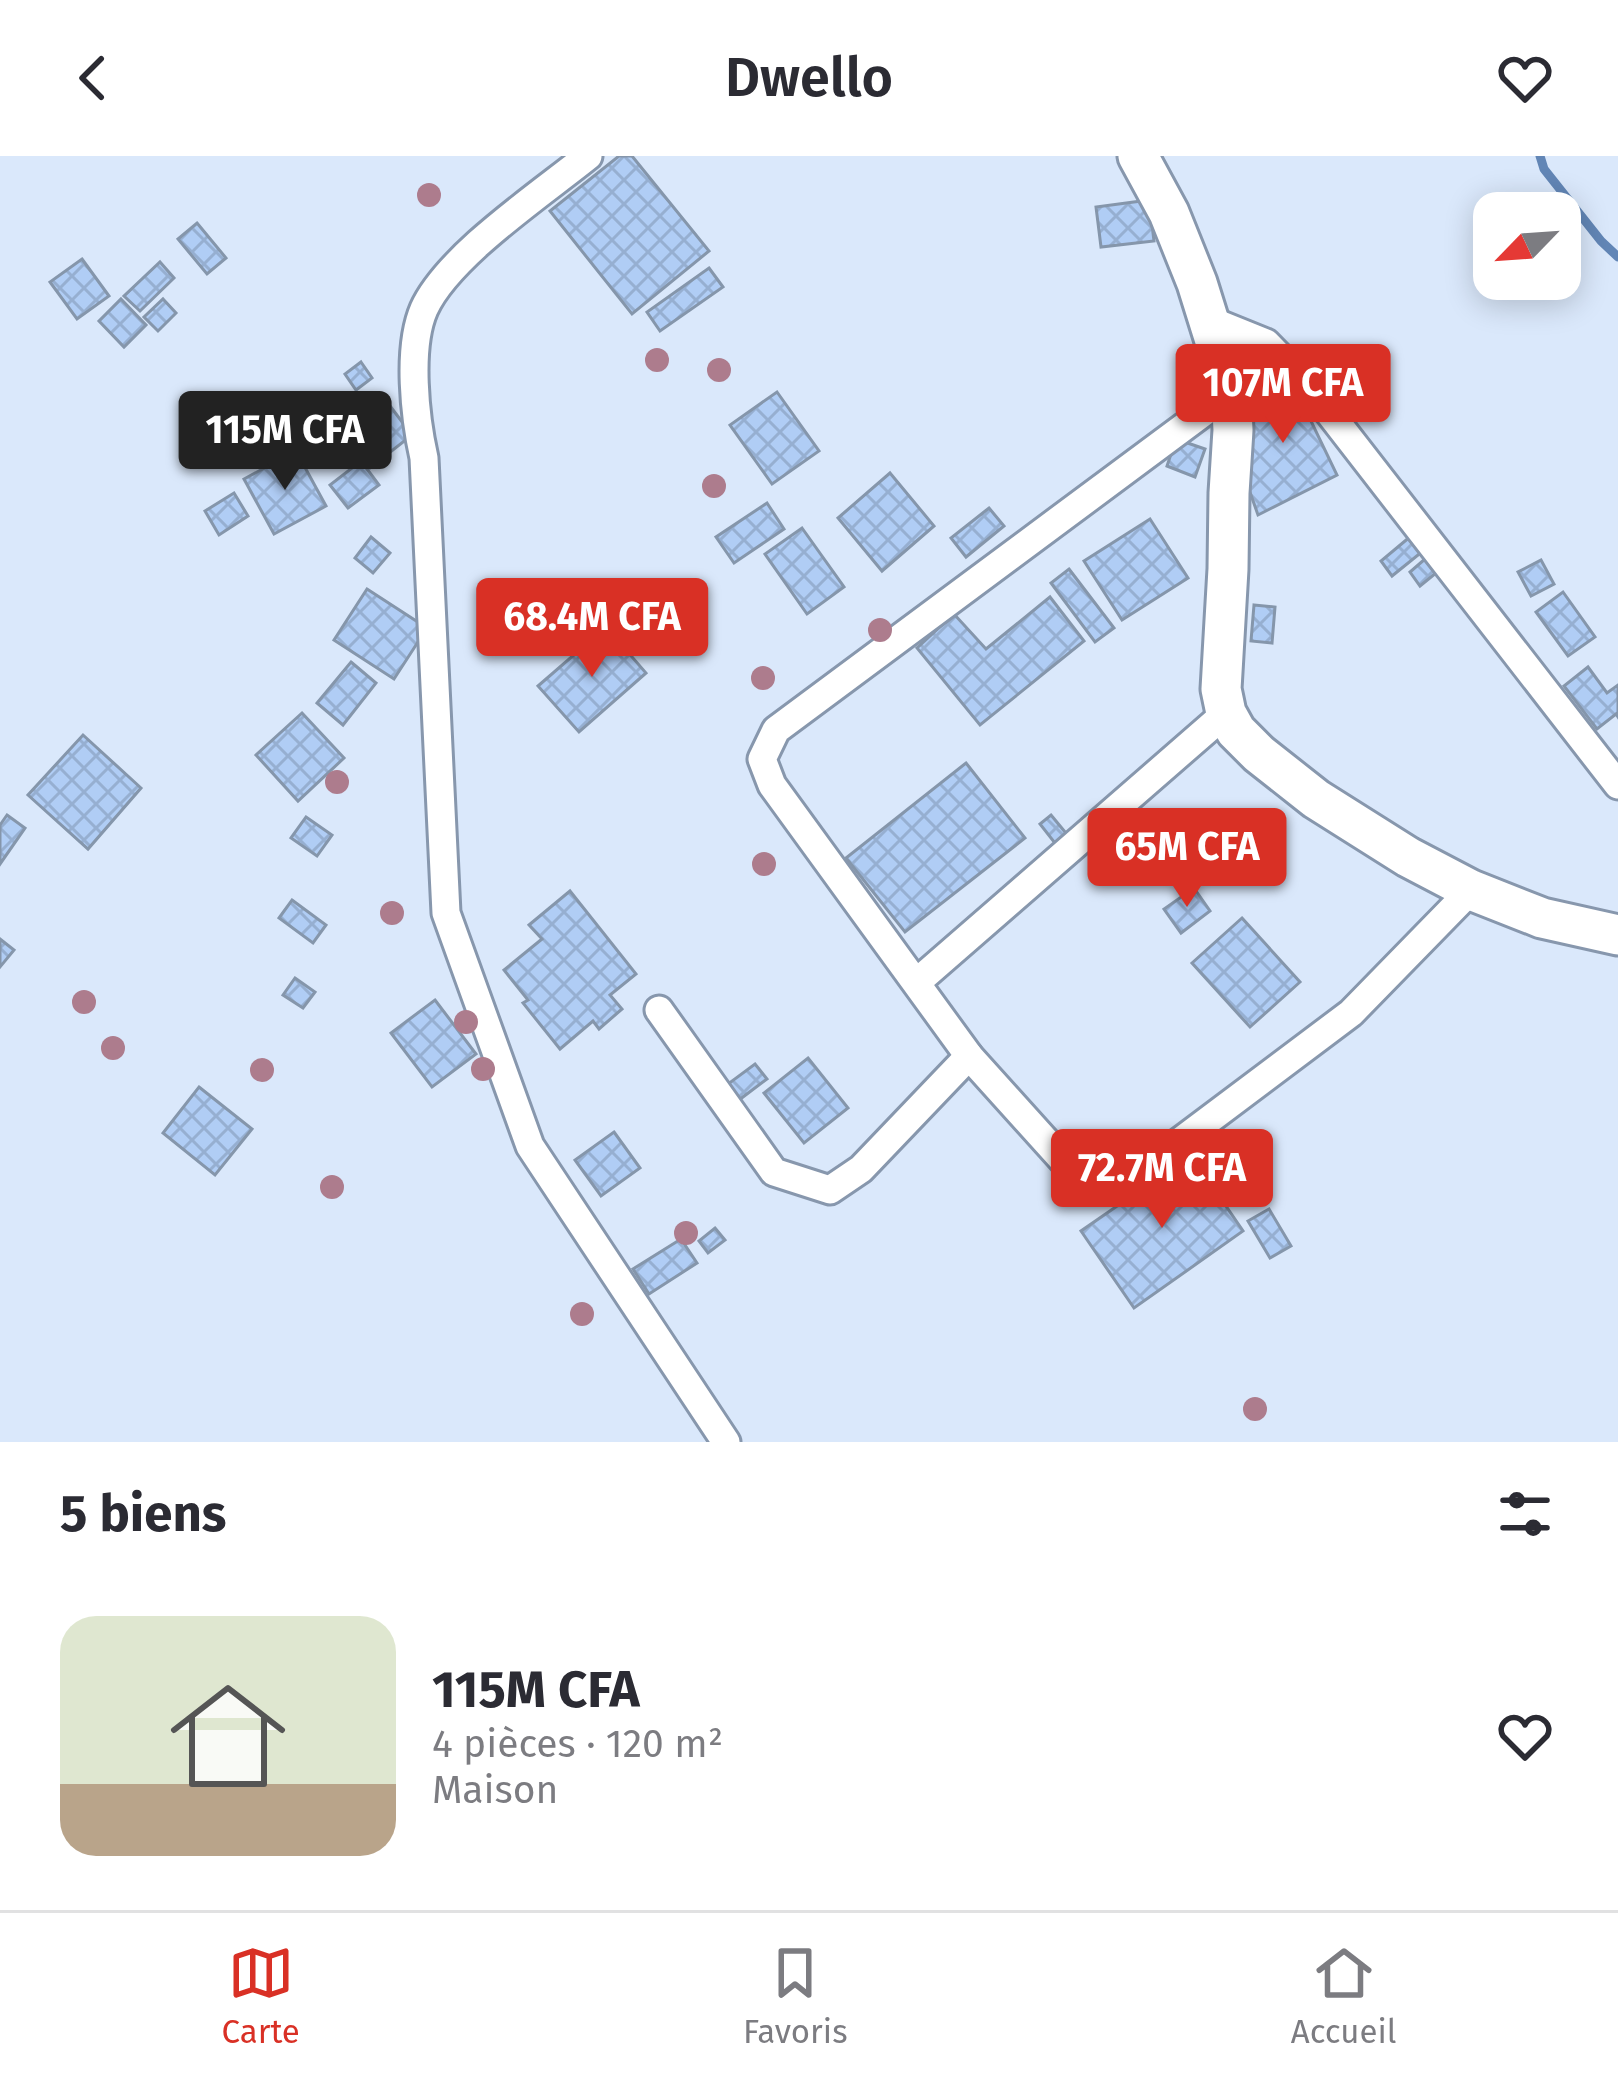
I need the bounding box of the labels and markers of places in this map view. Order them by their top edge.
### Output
pin: 107M CFA [1159,344,1407,446]
pin: 115M CFA [161,391,409,493]
pin: 68.4M CFA [455,578,729,680]
pin: 65M CFA [1076,808,1298,910]
pin: 72.7M CFA [1025,1129,1299,1231]

